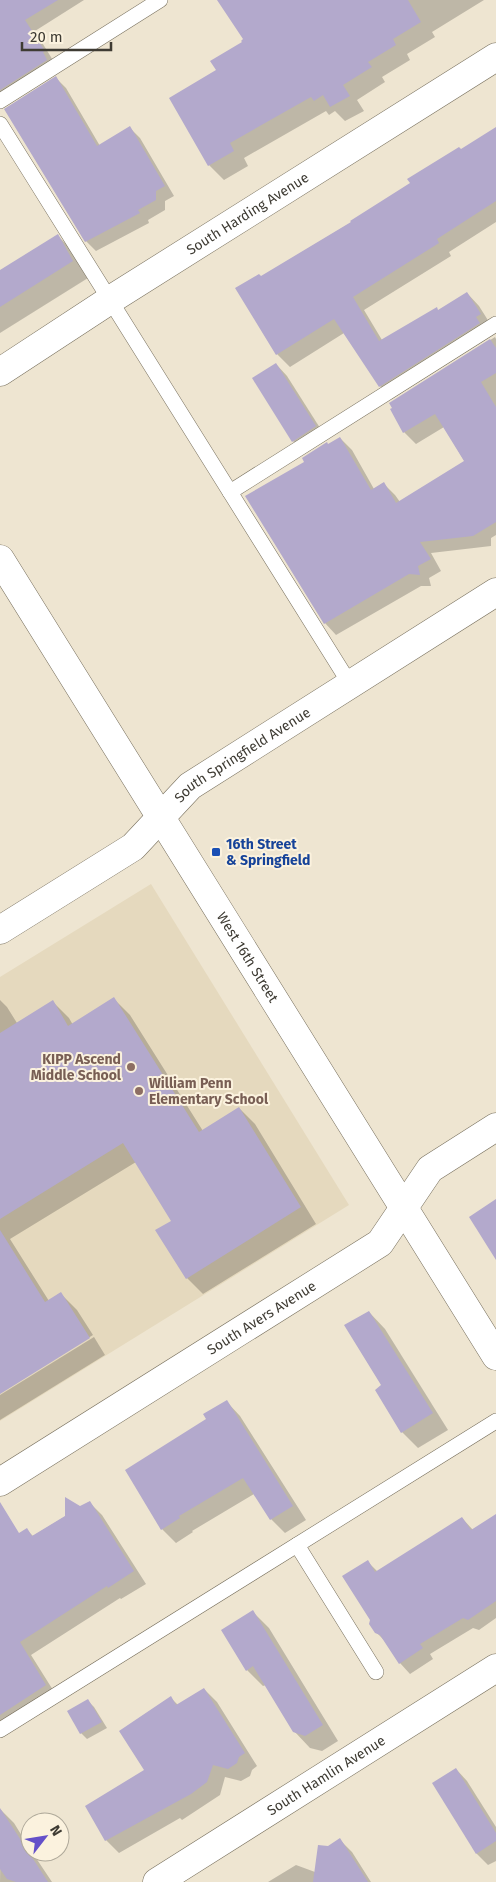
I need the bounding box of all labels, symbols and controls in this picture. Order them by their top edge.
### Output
scale bar [22,20,111,52]
text: 20 m [30,28,63,46]
street label: South Harding Avenue [183,169,312,258]
street label: South Springfield Avenue [171,703,313,806]
place label: 16th Street & Springfield [226,836,310,869]
marker: 16th Street & Springfield [210,846,222,858]
street label: West 16th Street [213,909,283,1006]
place label: KIPP Ascend Middle School [31,1051,122,1084]
marker: KIPP Ascend Middle School [125,1061,137,1073]
place label: William Penn Elementary School [149,1075,269,1108]
marker: William Penn Elementary School [133,1085,145,1097]
street label: South Avers Avenue [204,1277,319,1358]
street label: South Hamlin Avenue [264,1732,388,1819]
north arrow [20,1812,70,1862]
text: N [46,1822,65,1839]

